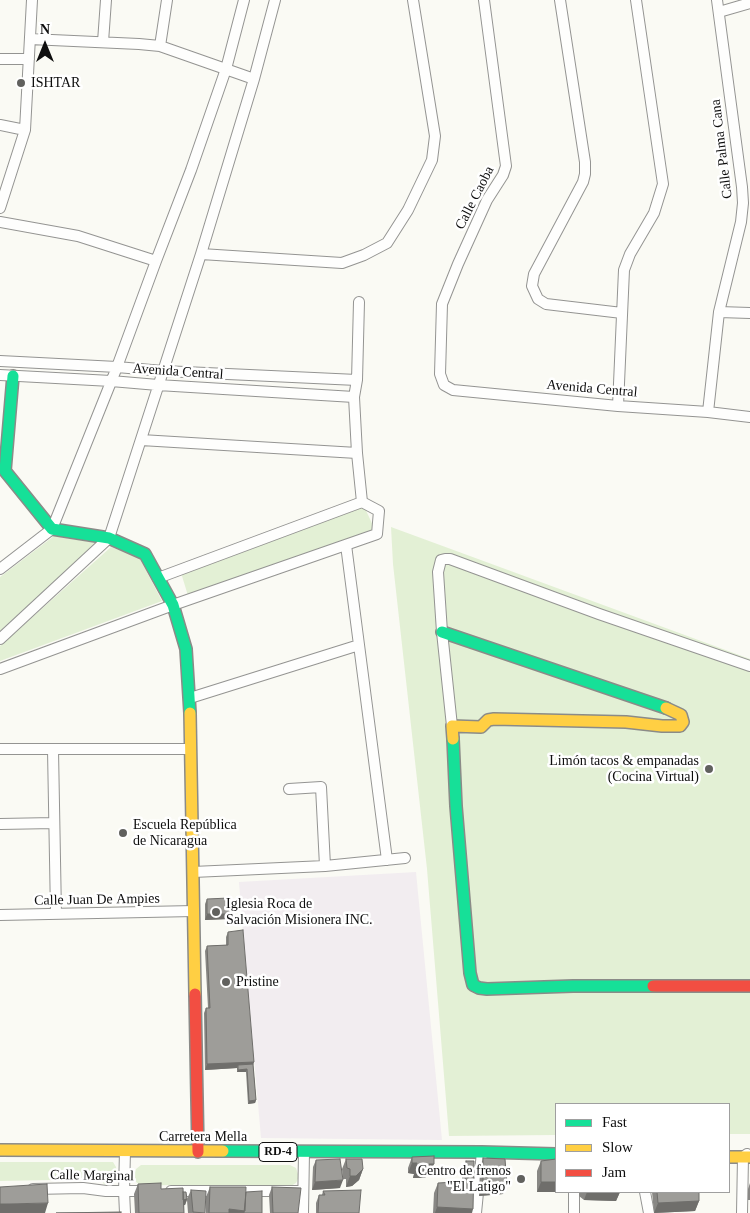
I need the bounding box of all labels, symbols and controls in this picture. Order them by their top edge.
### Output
north arrow [20,20,70,70]
text: N [40,22,50,37]
place label: ISHTAR [31,75,80,91]
marker: ISHTAR [15,77,27,89]
street label: Calle Palma Cana [708,98,736,200]
street label: Calle Caoba [452,164,498,232]
street label: Avenida Central [132,360,224,384]
street label: Avenida Central [546,377,638,401]
place label: Limón tacos & empanadas (Cocina Virtual) [549,753,699,786]
marker: Limón tacos & empanadas (Cocina Virtual) [703,763,715,775]
place label: Escuela República de Nicaragua [133,817,237,850]
marker: Escuela República de Nicaragua [117,827,129,839]
street label: Calle Juan De Ampies [34,891,160,909]
place label: Iglesia Roca de Salvación Misionera INC. [226,896,373,929]
marker: Iglesia Roca de Salvación Misionera INC. [210,906,222,918]
place label: Pristine [236,974,279,990]
marker: Pristine [220,976,232,988]
legend [555,1103,730,1193]
text: Fast [602,1114,627,1130]
street label: Carretera Mella [159,1129,247,1145]
text: Slow [602,1139,633,1155]
road number: RD-4 [259,1142,297,1162]
place label: Centro de frenos "El Latigo" [418,1163,511,1196]
text: Jam [602,1164,626,1180]
street label: Calle Marginal [50,1167,134,1185]
marker: Centro de frenos "El Latigo" [515,1173,527,1185]

